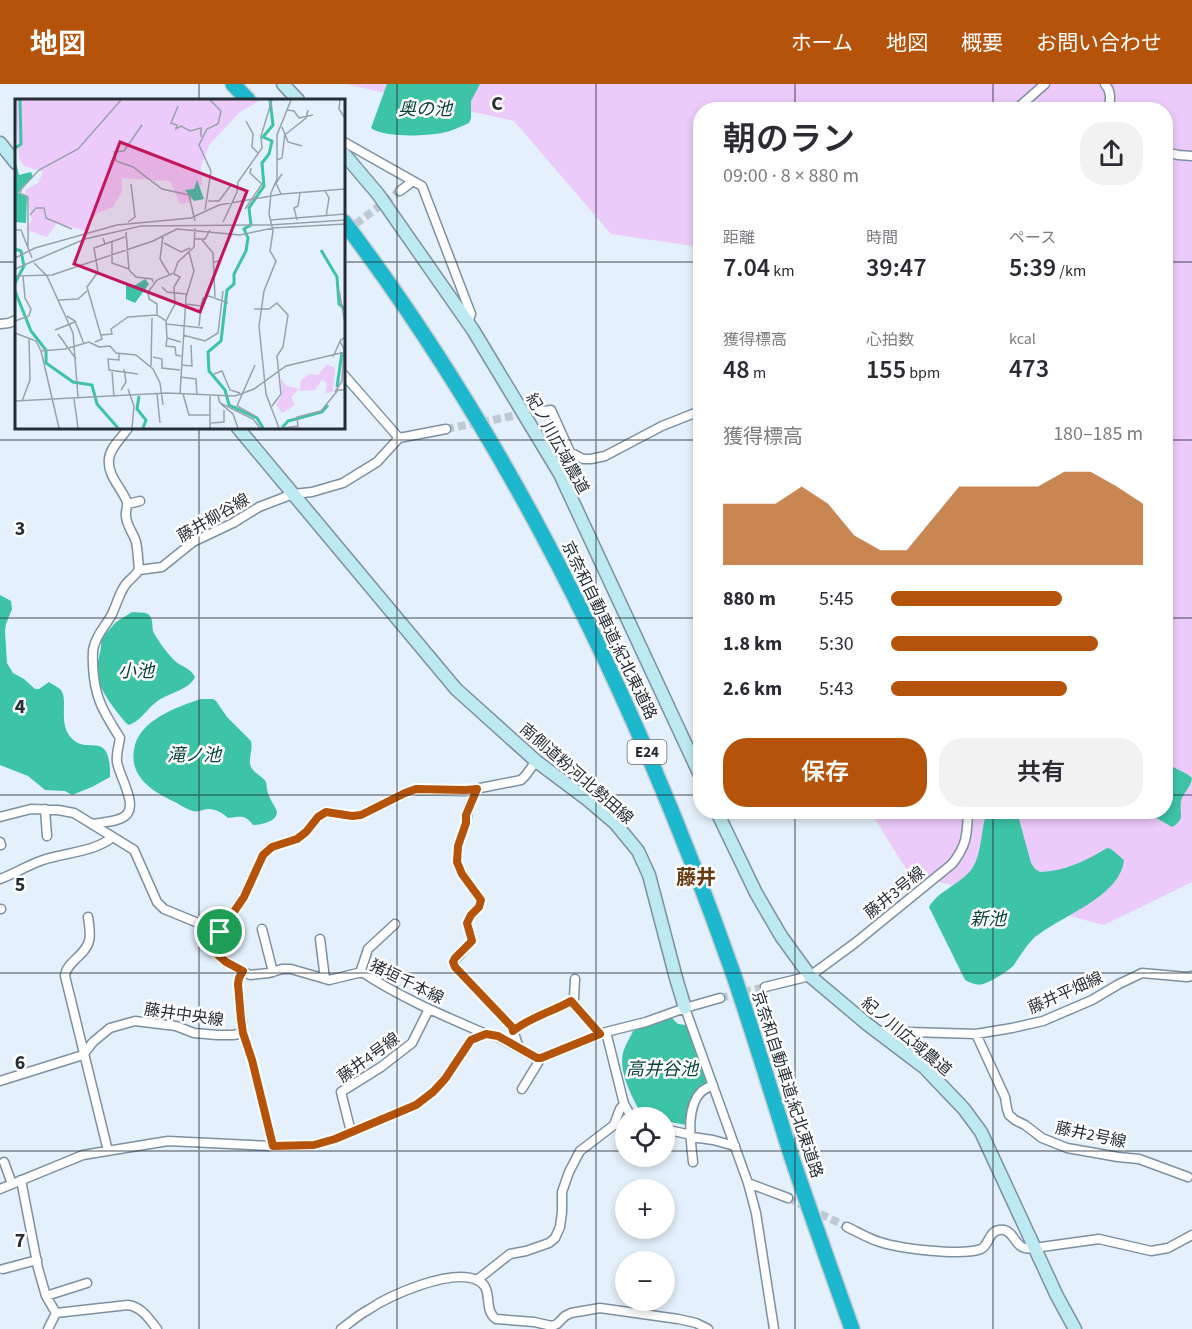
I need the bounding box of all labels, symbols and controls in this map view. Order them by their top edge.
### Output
text: 地図 [30,24,86,64]
text: ホーム [791,28,853,58]
text: 地図 [886,28,928,58]
text: 概要 [961,28,1003,58]
text: お問い合わせ [1036,28,1162,58]
text: C [491,90,503,118]
water label: 奥の池 [398,97,454,122]
inset map [15,99,345,429]
text: 朝のラン [723,116,855,163]
button: share [1080,122,1143,185]
text: 09:00 · 8 × 880 m [723,162,859,190]
text: 距離 [723,227,755,249]
text: 時間 [866,227,898,249]
text: ペース [1009,227,1056,249]
text: 7.04 [723,249,770,286]
text: 39:47 [866,249,927,286]
text: 5:39 [1009,249,1056,286]
text: km [770,260,795,282]
text: /km [1056,260,1086,282]
text: kcal [1009,328,1036,350]
text: 獲得標高 [723,329,787,351]
text: 心拍数 [866,329,914,351]
text: 473 [1009,350,1049,387]
text: 48 [723,351,750,388]
text: 155 [866,351,906,388]
text: m [750,362,766,384]
text: bpm [906,362,940,384]
street label: 紀ノ川広域農道 [520,389,594,498]
text: 180–185 m [1053,420,1143,448]
text: 獲得標高 [723,423,803,451]
street label: 藤井柳谷線 [173,488,254,547]
text: 3 [15,515,25,543]
street label: 京奈和自動車道;紀北東道路 [556,538,662,723]
text: 880 m [723,585,776,613]
text: 5:45 [819,585,854,613]
text: 1.8 km [723,630,782,658]
text: 5:30 [819,630,854,658]
water label: 小池 [118,659,156,684]
text: 2.6 km [723,675,782,703]
text: 5:43 [819,675,854,703]
text: 4 [15,693,26,721]
street label: 南側道粉河北勢田線 [515,718,638,829]
button: 保存 [723,738,927,807]
button: 共有 [939,738,1143,807]
road number: E24 [628,740,666,764]
water label: 滝ノ池 [167,743,223,768]
street label: 藤井3号線 [860,862,930,924]
district label: 藤井 [676,864,716,892]
text: 5 [15,871,25,899]
pin [194,906,245,957]
water label: 新池 [970,907,1008,932]
icon: arrive [203,915,236,948]
street label: 猪垣千本線 [366,954,447,1009]
street label: 藤井平畑線 [1024,967,1106,1019]
street label: 京奈和自動車道;紀北東道路 [746,988,828,1181]
street label: 紀ノ川広域農道 [856,992,956,1081]
street label: 藤井中央線 [143,999,225,1031]
street label: 藤井4号線 [333,1028,404,1088]
text: 6 [15,1049,25,1077]
water label: 高井谷池 [626,1057,700,1082]
map controls [615,1107,675,1311]
button: locate [615,1107,675,1167]
street label: 藤井2号線 [1053,1117,1128,1153]
button: + [615,1179,675,1239]
text: 7 [15,1227,25,1255]
button: − [615,1251,675,1311]

